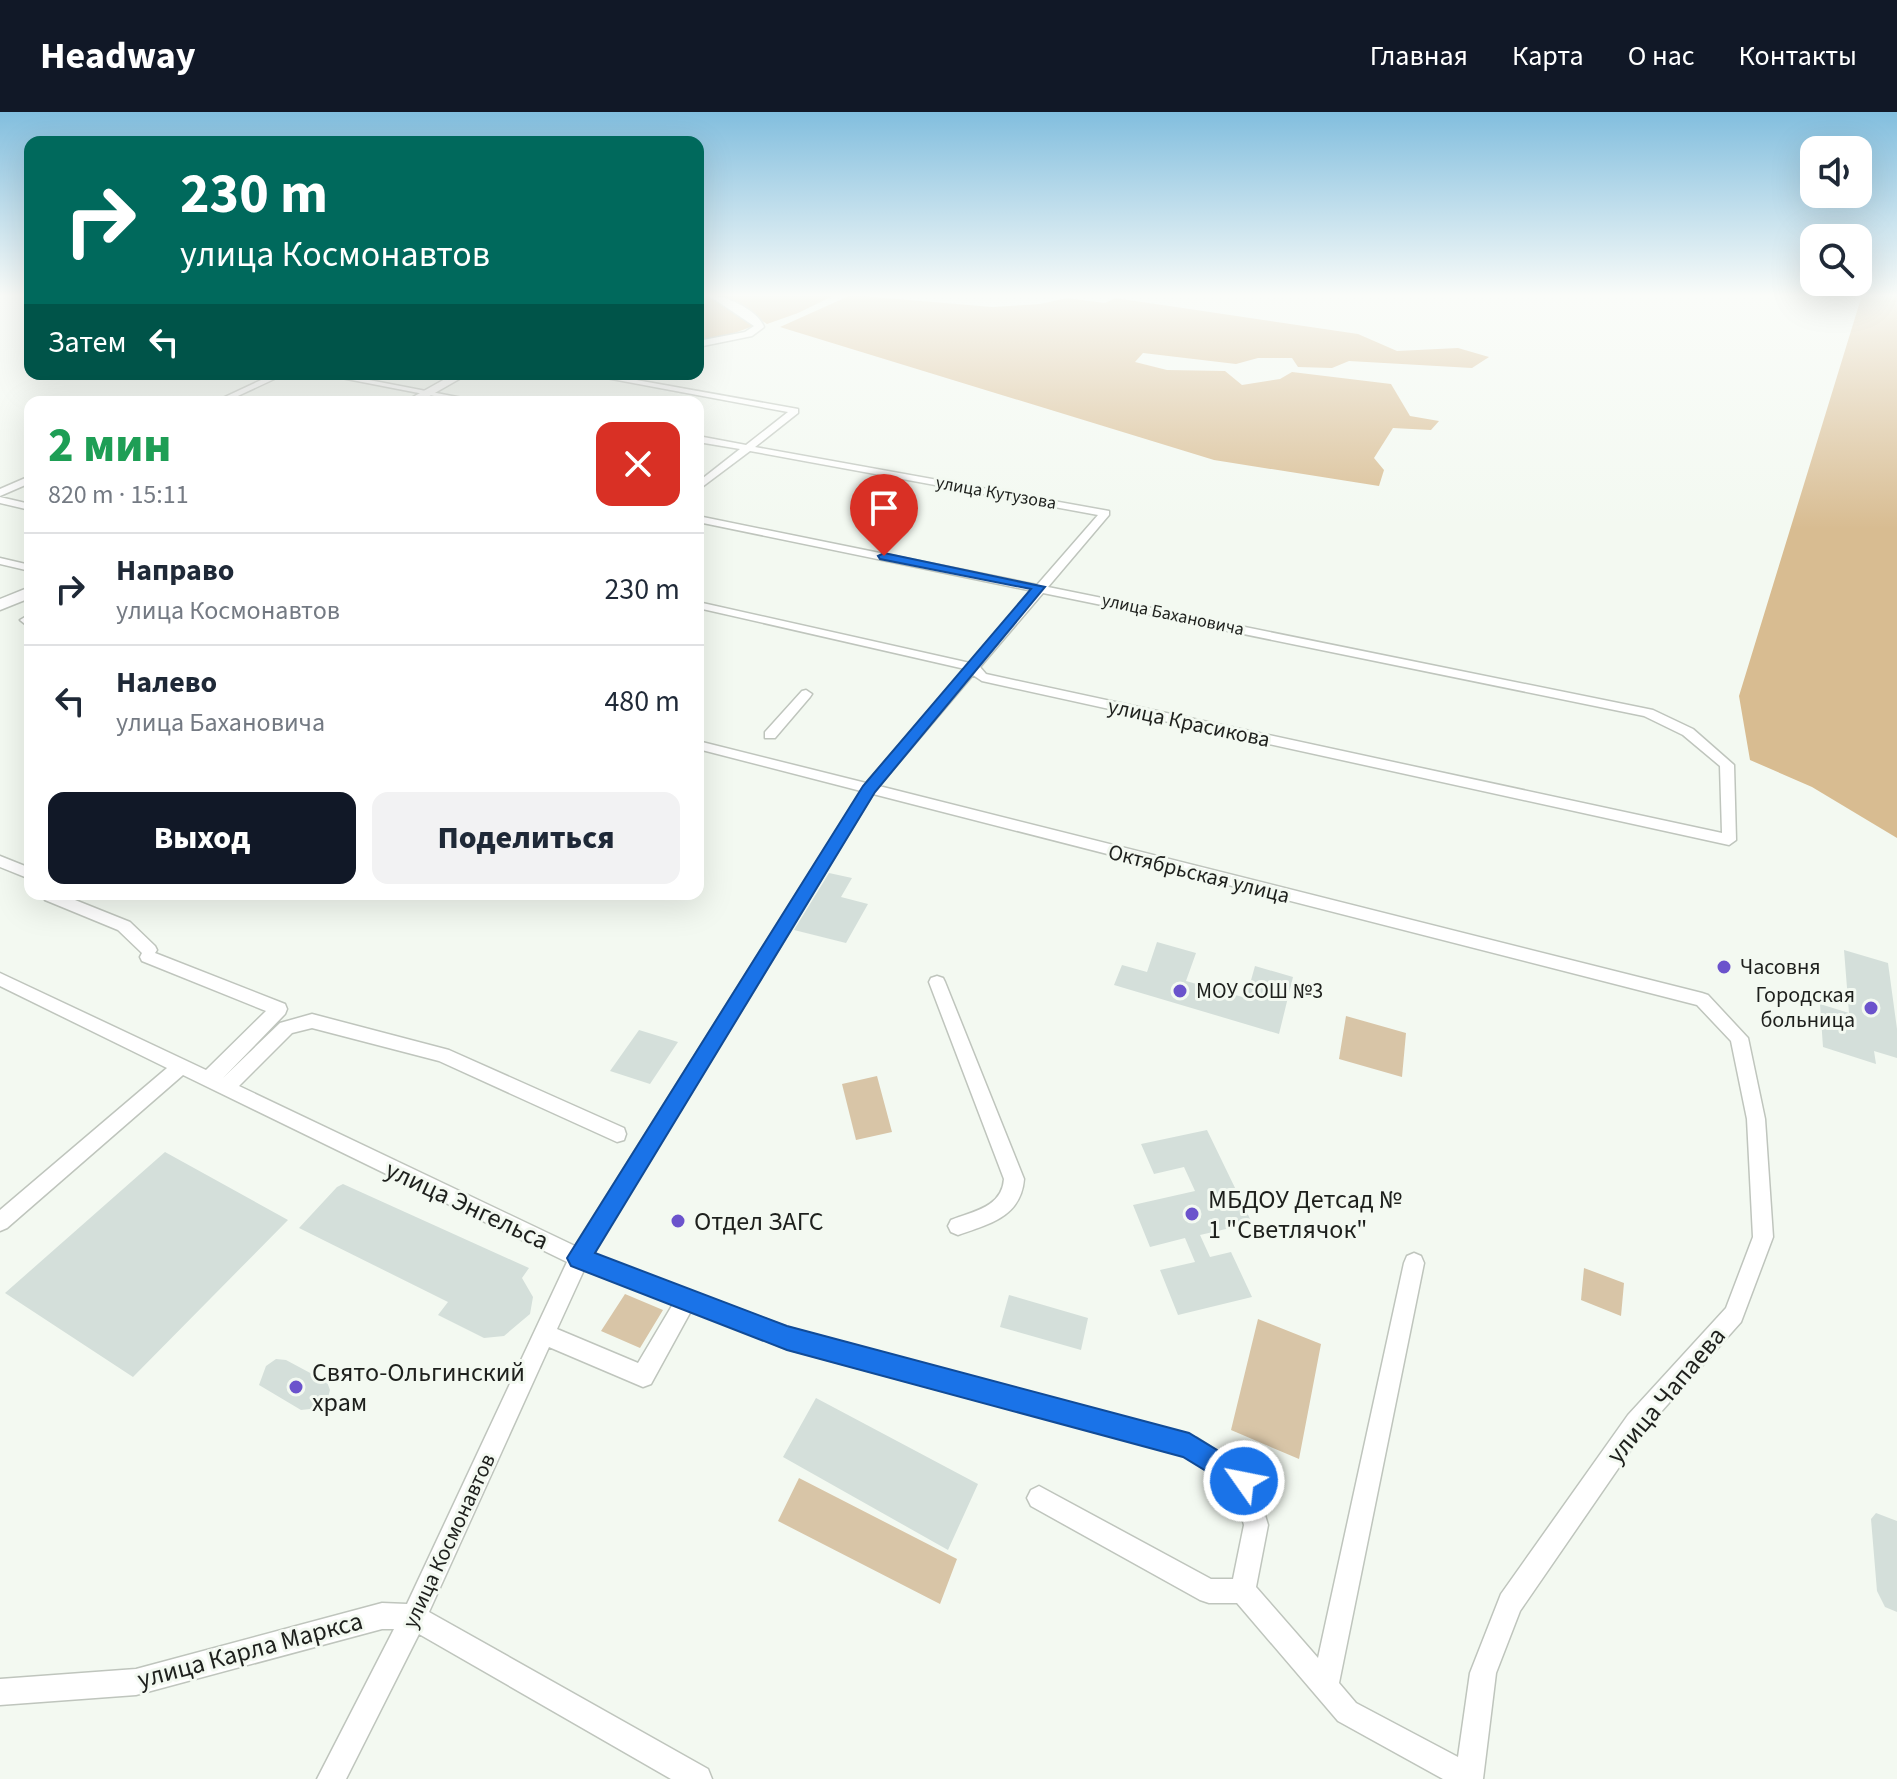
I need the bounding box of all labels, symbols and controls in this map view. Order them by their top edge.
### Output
text: Headway [40,29,196,83]
text: Главная [1370,36,1468,76]
text: Карта [1512,36,1584,76]
text: О нас [1628,36,1695,76]
text: Контакты [1739,36,1857,76]
map controls [1800,136,1872,296]
button: sound [1800,136,1872,208]
text: 230 m [180,155,328,234]
icon: right [48,168,152,272]
button: search [1800,224,1872,296]
text: улица Космонавтов [180,229,490,280]
icon: left [142,320,186,364]
text: Затем [48,321,126,364]
text: 2 мин [48,412,171,480]
button: close [596,422,680,506]
street label: улица Кутузова [934,470,1058,516]
pin [850,474,918,556]
text: 820 m · 15:11 [48,476,189,513]
icon: arrive [862,486,906,530]
text: Направо [116,549,234,592]
icon: right [48,567,92,611]
text: 230 m [604,568,680,611]
street label: улица Бахановича [1100,588,1246,642]
text: улица Космонавтов [116,592,340,629]
text: Налево [116,661,217,704]
icon: left [48,679,92,723]
text: 480 m [604,680,680,723]
street label: улица Красикова [1105,690,1273,756]
text: улица Бахановича [116,704,325,741]
button: Выход [48,792,356,884]
button: Поделиться [372,792,680,884]
street label: Октябрьская улица [1105,836,1293,912]
place label: Часовня [1740,951,1821,983]
marker: Часовня [1715,958,1733,976]
place label: МОУ СОШ №3 [1196,975,1323,1007]
place label: Городская больница [1755,979,1855,1036]
marker: МОУ СОШ №3 [1171,982,1189,1000]
marker: Городская больница [1862,999,1880,1017]
street label: улица Энгельса [379,1151,555,1259]
place label: МБДОУ Детсад № 1 "Светлячок" [1208,1181,1402,1248]
place label: Отдел ЗАГС [694,1203,824,1240]
marker: МБДОУ Детсад № 1 "Светлячок" [1183,1205,1201,1223]
marker: Отдел ЗАГС [669,1212,687,1230]
street label: улица Чапаева [1598,1318,1734,1472]
place label: Свято-Ольгинский храм [312,1354,525,1421]
marker: Свято-Ольгинский храм [287,1378,305,1396]
position arrow [1202,1439,1286,1523]
street label: улица Космонавтов [394,1448,504,1634]
street label: улица Карла Маркса [133,1602,367,1698]

